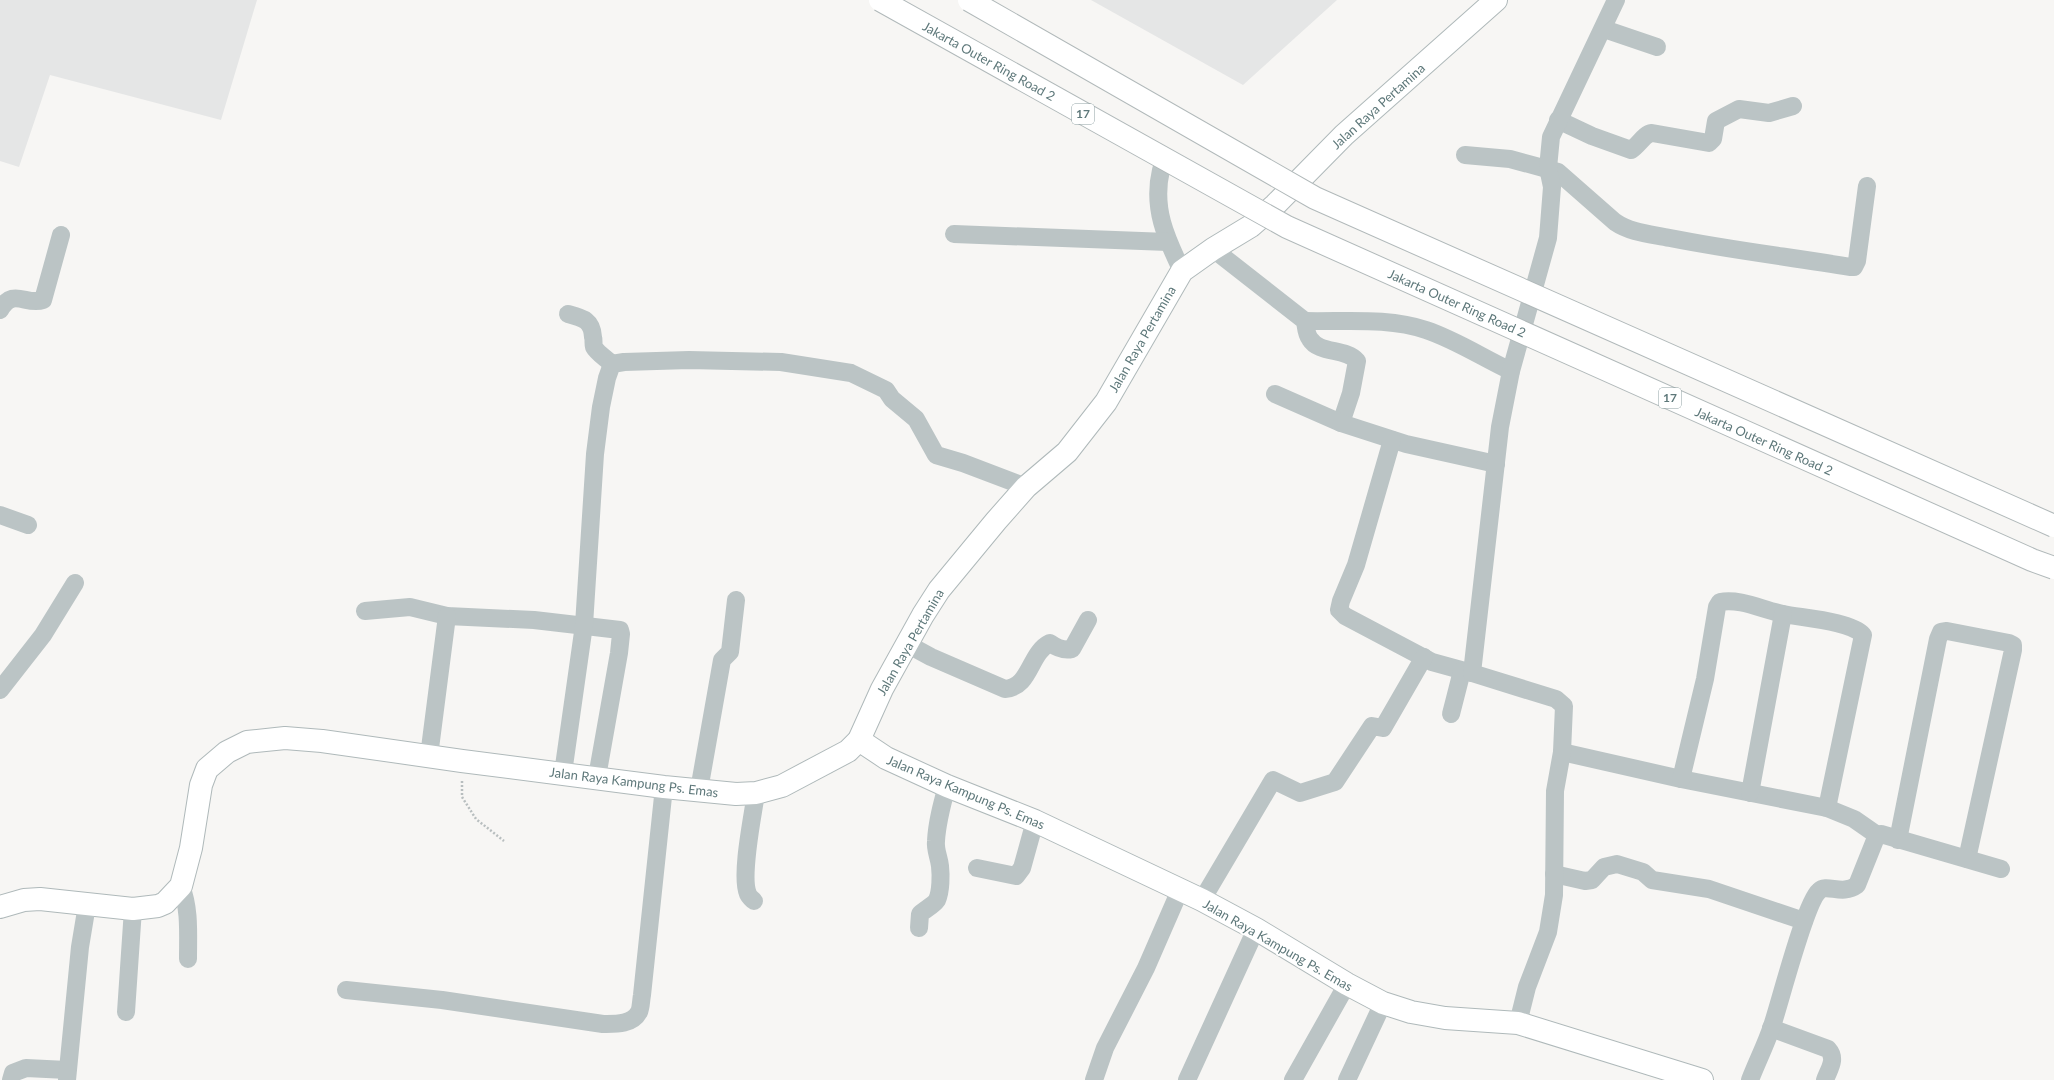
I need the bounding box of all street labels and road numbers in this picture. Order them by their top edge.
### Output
street label: Jakarta Outer Ring Road 2 [920,18,1058,104]
street label: Jalan Raya Pertamina [1328,60,1428,152]
road number: 17 [1072,104,1094,124]
street label: Jakarta Outer Ring Road 2 [1386,265,1528,341]
street label: Jalan Raya Pertamina [1105,283,1179,395]
road number: 17 [1659,388,1681,408]
street label: Jakarta Outer Ring Road 2 [1693,403,1835,479]
street label: Jalan Raya Pertamina [873,586,947,698]
street label: Jalan Raya Kampung Ps. Emas [885,751,1048,833]
street label: Jalan Raya Kampung Ps. Emas [549,764,720,800]
street label: Jalan Raya Kampung Ps. Emas [1200,896,1356,995]

